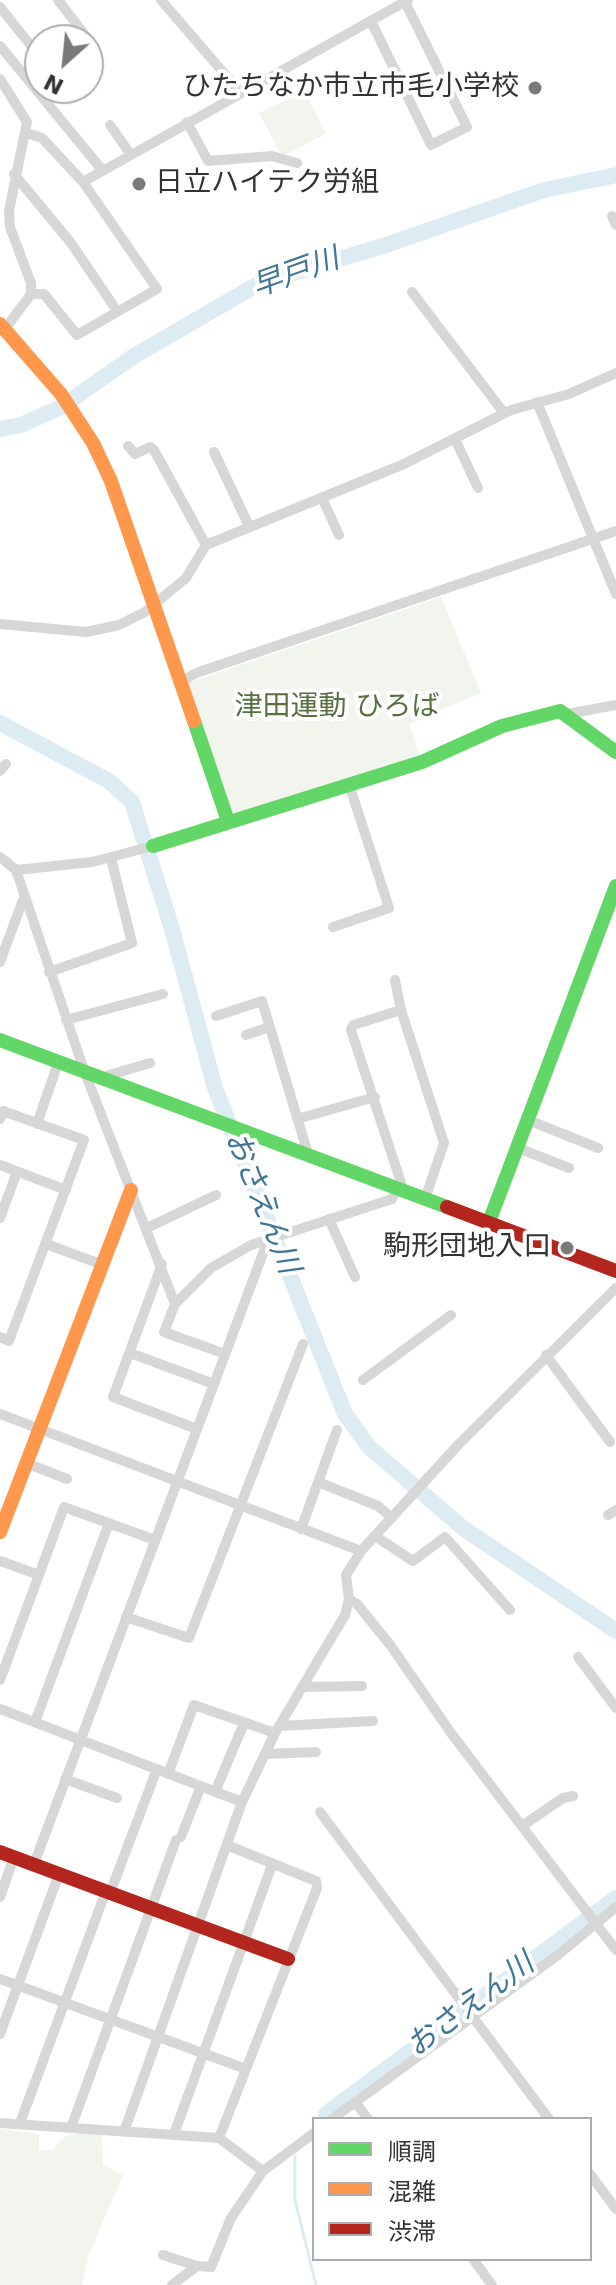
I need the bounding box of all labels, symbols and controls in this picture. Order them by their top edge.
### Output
north arrow [24,24,104,104]
text: N [40,69,68,99]
place label: ひたちなか市立市毛小学校 [183,71,519,105]
marker: ひたちなか市立市毛小学校 [526,79,544,97]
place label: 日立ハイテク労組 [155,167,379,201]
marker: 日立ハイテク労組 [130,175,148,193]
water label: 早戸川 [248,242,344,306]
park label: 津田運動 ひろば [235,691,439,725]
water label: おさえん川 [216,1127,306,1279]
place label: 駒形団地入口 [383,1231,551,1265]
marker: 駒形団地入口 [558,1239,576,1257]
water label: おさえん川 [400,1946,542,2066]
legend [312,2117,592,2261]
text: 順調 [388,2138,436,2166]
text: 混雑 [388,2178,436,2206]
text: 渋滞 [388,2218,436,2246]

